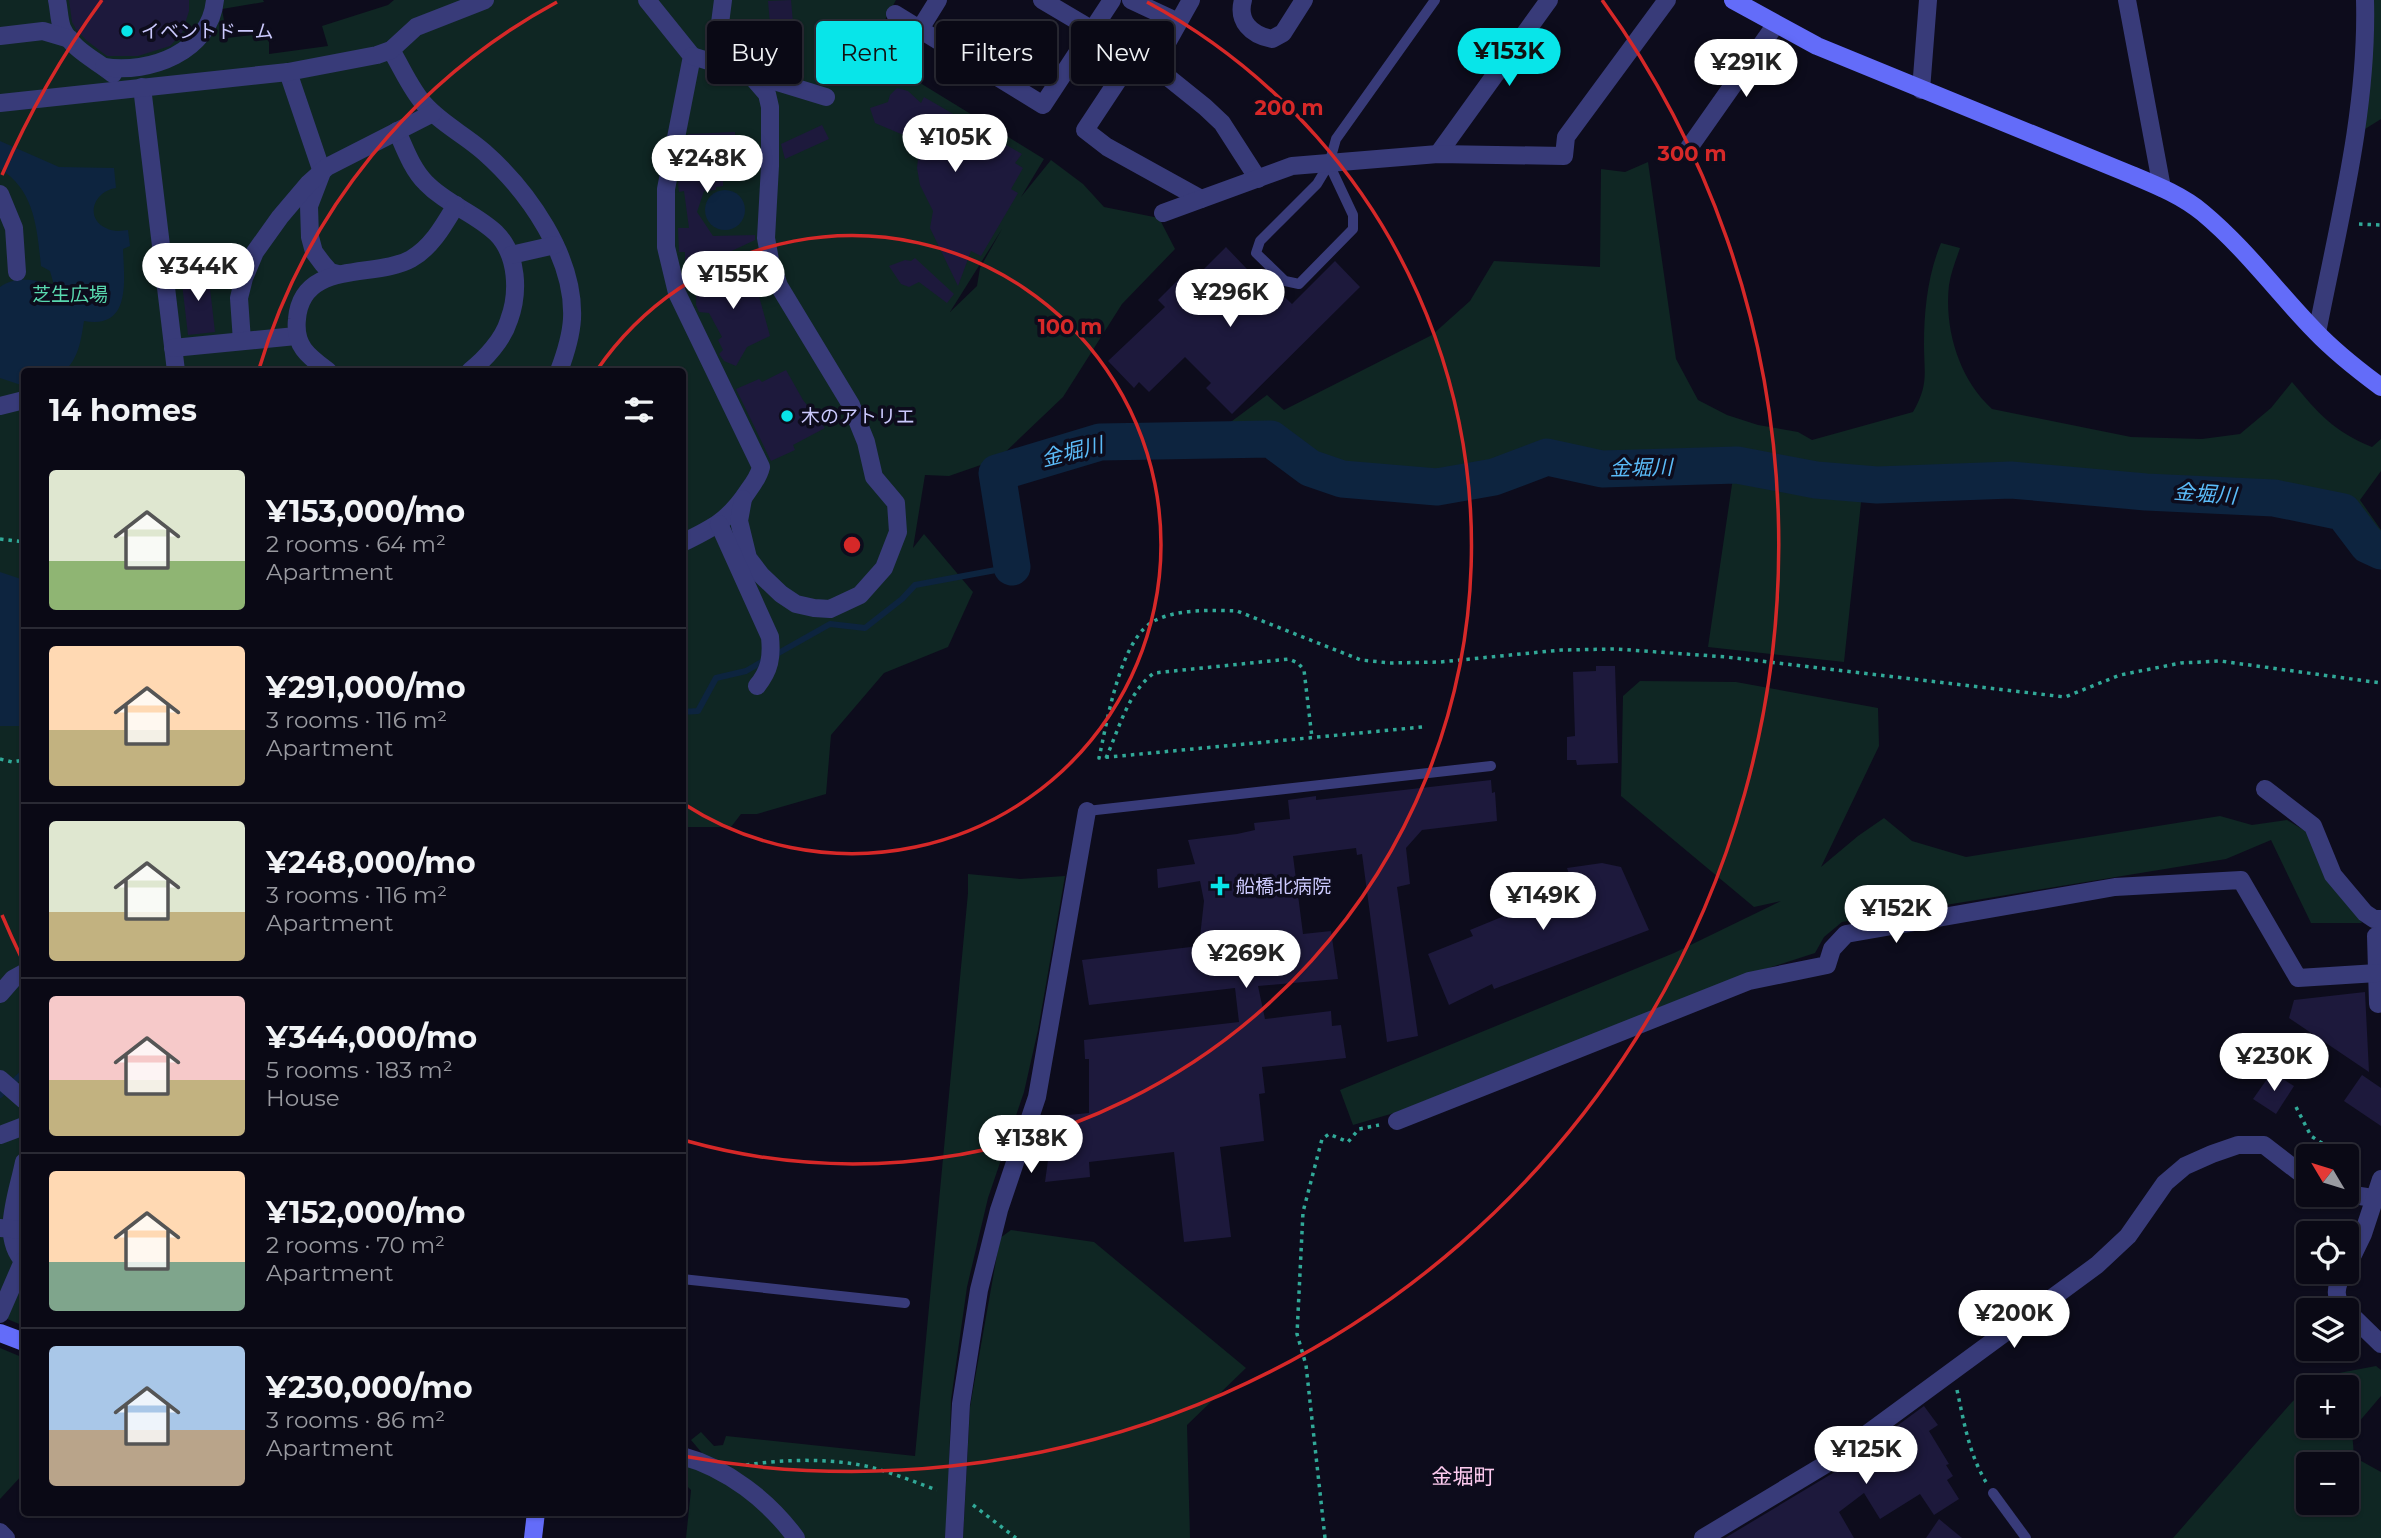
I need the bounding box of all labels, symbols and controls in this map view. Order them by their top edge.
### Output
place label: イベントドーム [141,20,273,43]
chip: Buy [707,21,802,84]
chip: Rent [816,21,922,84]
chip: Filters [936,21,1057,84]
chip: New [1071,21,1174,84]
marker: イベントドーム [119,23,135,39]
pin: ¥153K [1460,28,1558,88]
text: ¥153K [1474,37,1544,65]
pin: ¥291K [1697,40,1795,99]
text: ¥291K [1710,48,1782,76]
text: 200 m [1255,95,1323,120]
pin: ¥105K [906,114,1004,174]
text: ¥105K [919,123,991,151]
pin: ¥248K [658,136,756,195]
text: 300 m [1657,141,1726,166]
text: ¥248K [668,144,746,172]
pin: ¥344K [149,244,247,303]
text: ¥344K [158,252,238,280]
pin: ¥155K [684,252,782,311]
text: ¥155K [698,260,768,288]
pin: ¥296K [1181,270,1279,329]
text: ¥296K [1192,278,1268,306]
park label: 芝生広場 [32,283,108,306]
text: 100 m [1038,314,1102,339]
icon: filters [620,391,658,429]
text: 14 homes [49,392,197,429]
place label: 木のアトリエ [801,405,915,428]
marker: 木のアトリエ [779,408,795,424]
water label: 金堀川 [1038,431,1107,471]
water label: 金堀川 [1609,454,1675,481]
water label: 金堀川 [2173,479,2239,508]
text: ¥153,000/mo [266,493,465,530]
icon: home [105,498,189,582]
text: 2 rooms · 64 m² [266,530,446,558]
centre of rings [840,533,864,557]
text: Apartment [266,558,394,586]
text: ¥291,000/mo [266,669,466,706]
icon: home [105,674,189,758]
text: 3 rooms · 116 m² [266,706,447,734]
text: Apartment [266,734,394,762]
text: ¥248,000/mo [266,844,476,881]
icon: home [105,849,189,933]
pin: ¥149K [1494,872,1592,932]
place label: 船橋北病院 [1236,875,1331,898]
marker: 船橋北病院 [1210,876,1230,896]
text: 3 rooms · 116 m² [266,881,447,909]
text: ¥149K [1506,881,1580,909]
pin: ¥152K [1847,886,1945,945]
text: ¥152K [1861,894,1931,922]
text: Apartment [266,909,394,937]
pin: ¥269K [1197,930,1295,990]
text: ¥269K [1208,939,1284,967]
text: ¥344,000/mo [266,1019,477,1056]
icon: home [105,1024,189,1108]
pin: ¥230K [2225,1034,2323,1093]
text: ¥230K [2236,1042,2312,1070]
text: 5 rooms · 183 m² [266,1056,453,1084]
text: House [266,1084,340,1112]
pin: ¥138K [982,1116,1080,1175]
text: ¥138K [995,1124,1067,1152]
north arrow [2296,1144,2359,1208]
map controls [2296,1144,2359,1515]
text: ¥152,000/mo [266,1194,466,1231]
icon: home [105,1199,189,1283]
button: locate [2296,1221,2359,1284]
text: 2 rooms · 70 m² [266,1231,445,1259]
text: Apartment [266,1259,394,1287]
pin: ¥200K [1965,1290,2063,1350]
button: layers [2296,1298,2359,1361]
text: ¥200K [1975,1299,2053,1327]
text: ¥230,000/mo [266,1369,473,1406]
icon: home [105,1374,189,1458]
button: + [2296,1375,2359,1438]
text: 3 rooms · 86 m² [266,1406,445,1434]
pin: ¥125K [1817,1426,1915,1486]
text: Apartment [266,1434,394,1462]
text: ¥125K [1831,1435,1901,1463]
button: − [2296,1452,2359,1515]
district label: 金堀町 [1432,1464,1495,1489]

